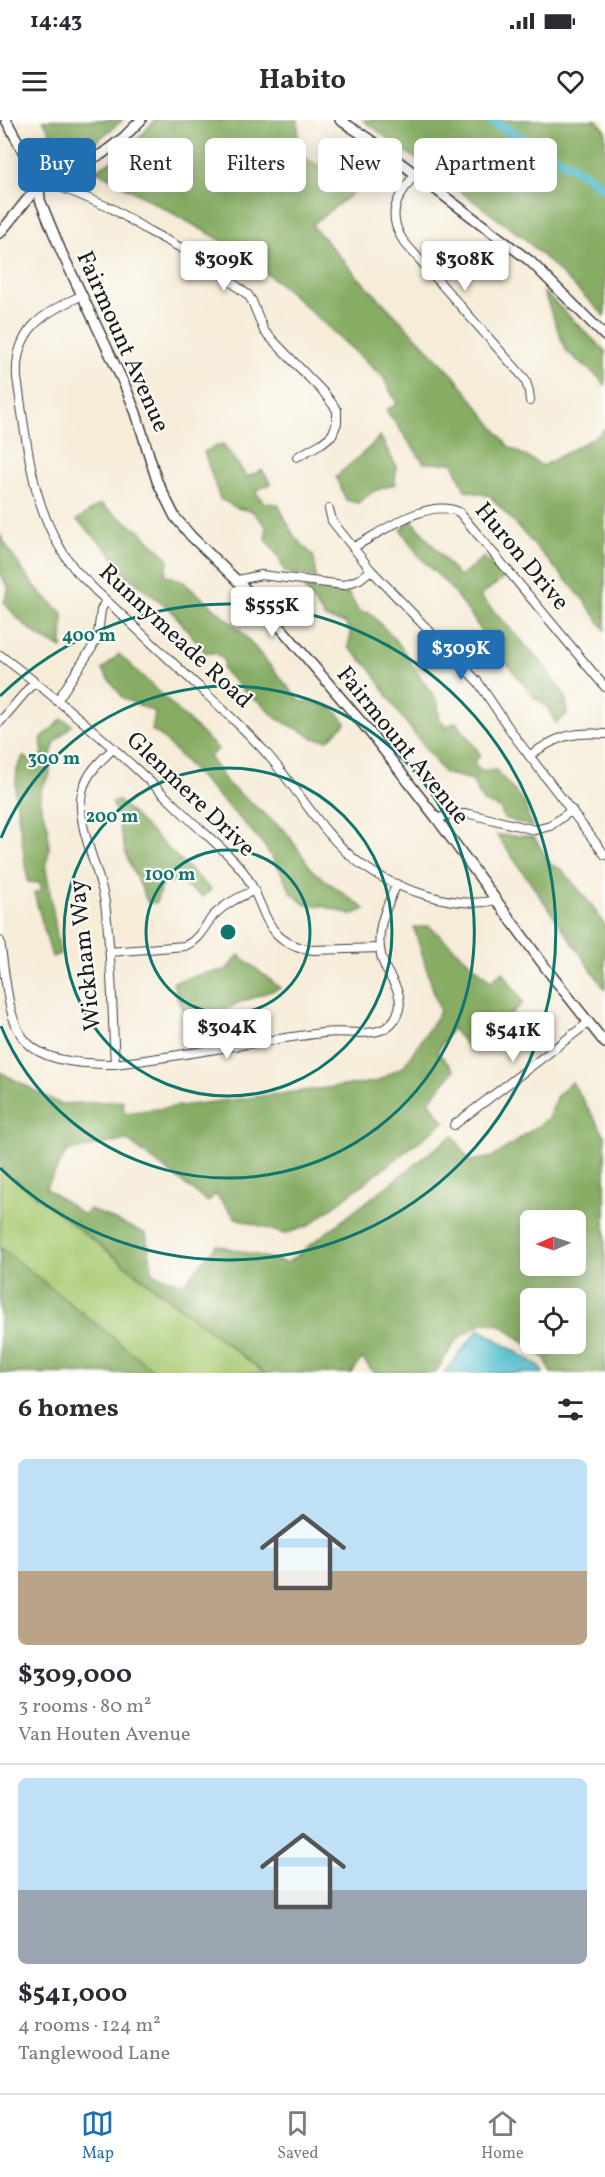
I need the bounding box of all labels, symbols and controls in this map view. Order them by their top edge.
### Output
text: 14:43 [30,6,82,37]
text: Habito [259,62,346,100]
icon: menu [18,65,51,98]
icon: heart [554,65,587,98]
chip: Buy [18,138,96,192]
chip: Rent [108,138,193,192]
chip: Filters [205,138,306,192]
chip: New [318,138,402,192]
chip: Apartment [414,138,557,192]
pin: $309K [182,241,266,292]
pin: $308K [423,241,507,292]
street label: Fairmount Avenue [67,246,177,438]
text: $309K [195,246,254,274]
text: $308K [436,246,494,274]
street label: Huron Drive [465,495,577,619]
street label: Runnymeade Road [91,557,259,717]
pin: $555K [230,587,314,638]
text: $555K [245,592,299,620]
text: 400 m [62,624,116,649]
pin: $309K [419,630,503,681]
text: $309K [432,635,491,663]
street label: Fairmount Avenue [327,659,477,833]
street label: Glenmere Drive [118,724,262,866]
text: 300 m [28,747,80,772]
text: 200 m [86,805,138,830]
text: 100 m [145,863,195,888]
street label: Wickham Way [61,878,111,1032]
centre of rings [218,922,238,942]
pin: $304K [185,1009,269,1060]
pin: $541K [471,1012,555,1063]
text: $304K [197,1014,257,1042]
text: $541K [485,1017,541,1045]
north arrow [520,1210,586,1276]
map controls [520,1210,586,1354]
button: locate [520,1288,586,1354]
text: 6 homes [18,1391,119,1427]
icon: filters [554,1393,587,1426]
icon: home [249,1498,357,1606]
text: $309,000 [18,1657,132,1693]
text: 3 rooms · 80 m² [18,1693,151,1721]
text: Van Houten Avenue [18,1721,190,1749]
icon: home [249,1817,357,1925]
text: $541,000 [18,1976,127,2012]
text: 4 rooms · 124 m² [18,2012,161,2040]
text: Tanglewood Lane [18,2040,170,2068]
tab: Map [81,2107,114,2165]
tab: Saved [277,2107,318,2165]
tab: Home [481,2107,524,2165]

